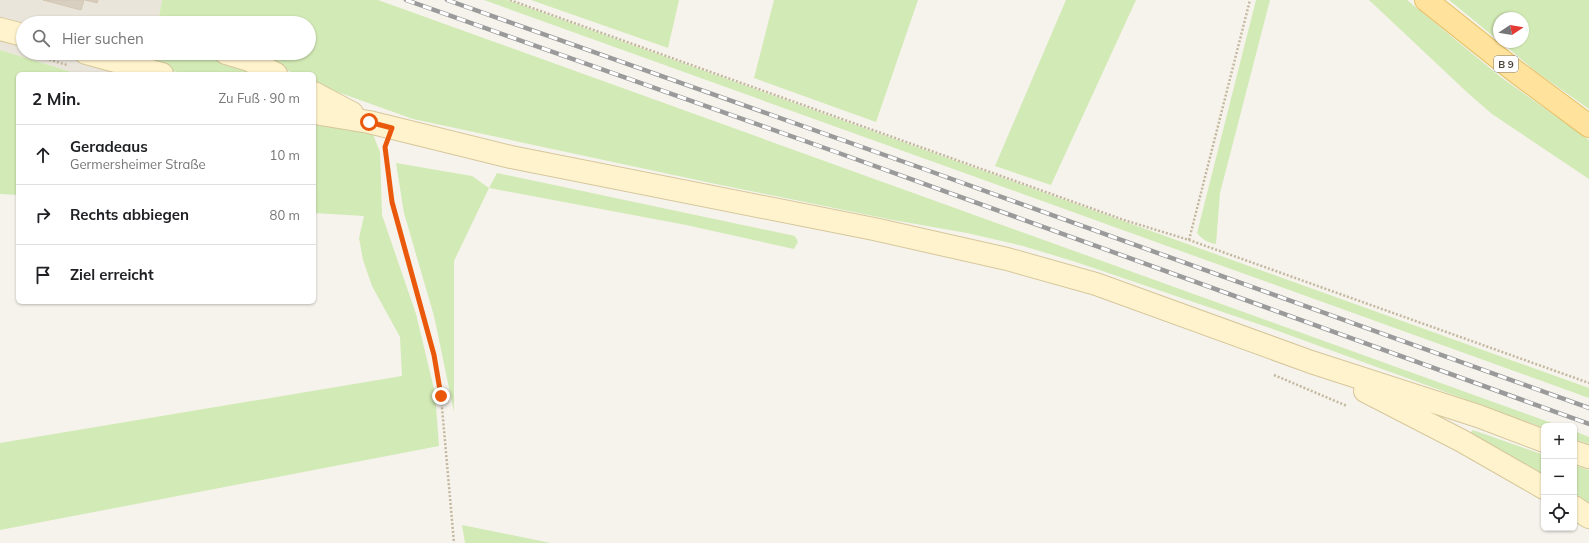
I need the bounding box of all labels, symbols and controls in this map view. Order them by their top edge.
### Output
north arrow [1493,12,1529,48]
search box [16,16,316,60]
icon: search [30,27,52,49]
text: Hier suchen [62,29,144,48]
road number: B 9 [1494,56,1518,72]
text: 2 Min. [32,88,81,109]
text: Zu Fuß · 90 m [218,90,300,106]
route start [360,113,378,131]
text: Geradeaus [70,137,148,156]
icon: ahead [32,144,54,166]
text: 10 m [270,147,300,163]
text: Germersheimer Straße [70,156,206,172]
icon: right [32,204,54,226]
text: Rechts abbiegen [70,205,189,224]
text: 80 m [270,207,300,223]
icon: arrive [32,264,54,286]
text: Ziel erreicht [70,265,154,284]
route end [432,387,450,405]
map controls [1541,423,1577,531]
button: + [1541,423,1577,459]
button: − [1541,459,1577,495]
button: locate [1541,495,1577,531]

